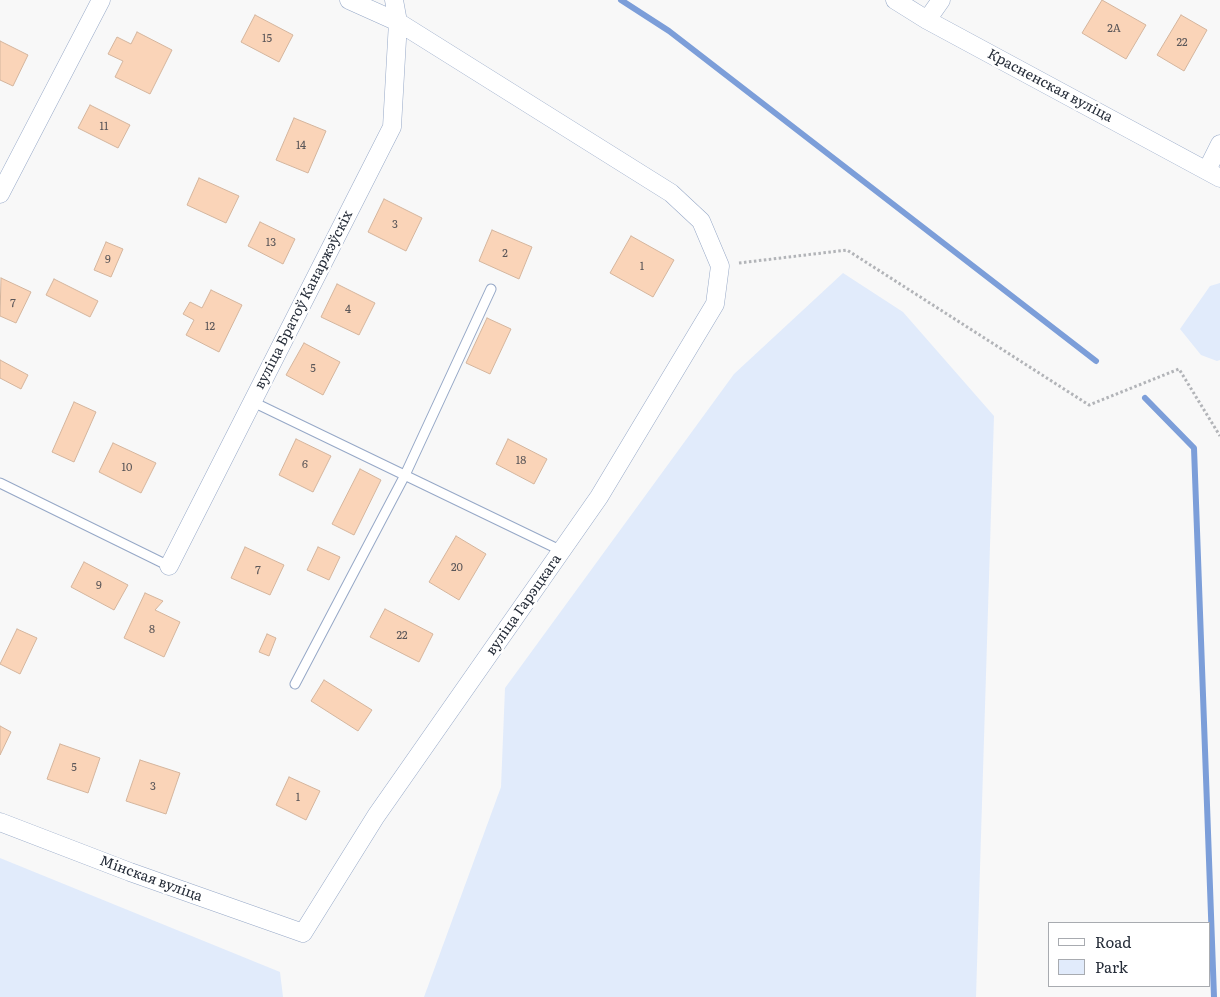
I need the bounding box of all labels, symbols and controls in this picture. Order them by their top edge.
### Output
house number: 2А [1107,22,1121,36]
house number: 15 [262,32,272,46]
house number: 22 [1176,36,1188,50]
street label: Красненская вуліца [984,46,1116,126]
house number: 11 [100,120,108,134]
house number: 14 [296,139,306,153]
street label: вуліца Братоў Канаржэўскіх [251,208,357,392]
house number: 3 [392,218,398,232]
house number: 13 [266,236,276,250]
house number: 2 [502,247,508,261]
house number: 9 [105,253,111,267]
house number: 1 [640,260,644,274]
house number: 7 [10,297,16,311]
house number: 4 [345,303,351,317]
house number: 12 [205,320,215,334]
house number: 5 [310,362,316,376]
house number: 18 [516,454,526,468]
house number: 6 [302,458,308,472]
house number: 10 [122,461,132,475]
street label: вуліца Гарэцкага [483,551,565,659]
house number: 20 [451,561,463,575]
house number: 7 [255,564,261,578]
house number: 9 [96,579,102,593]
house number: 8 [149,623,155,637]
house number: 22 [396,629,408,643]
house number: 5 [71,761,77,775]
house number: 3 [150,780,156,794]
house number: 1 [296,791,300,805]
street label: Мінская вуліца [97,853,205,905]
legend [1048,922,1210,987]
text: Road [1095,930,1131,953]
text: Park [1095,955,1128,978]

